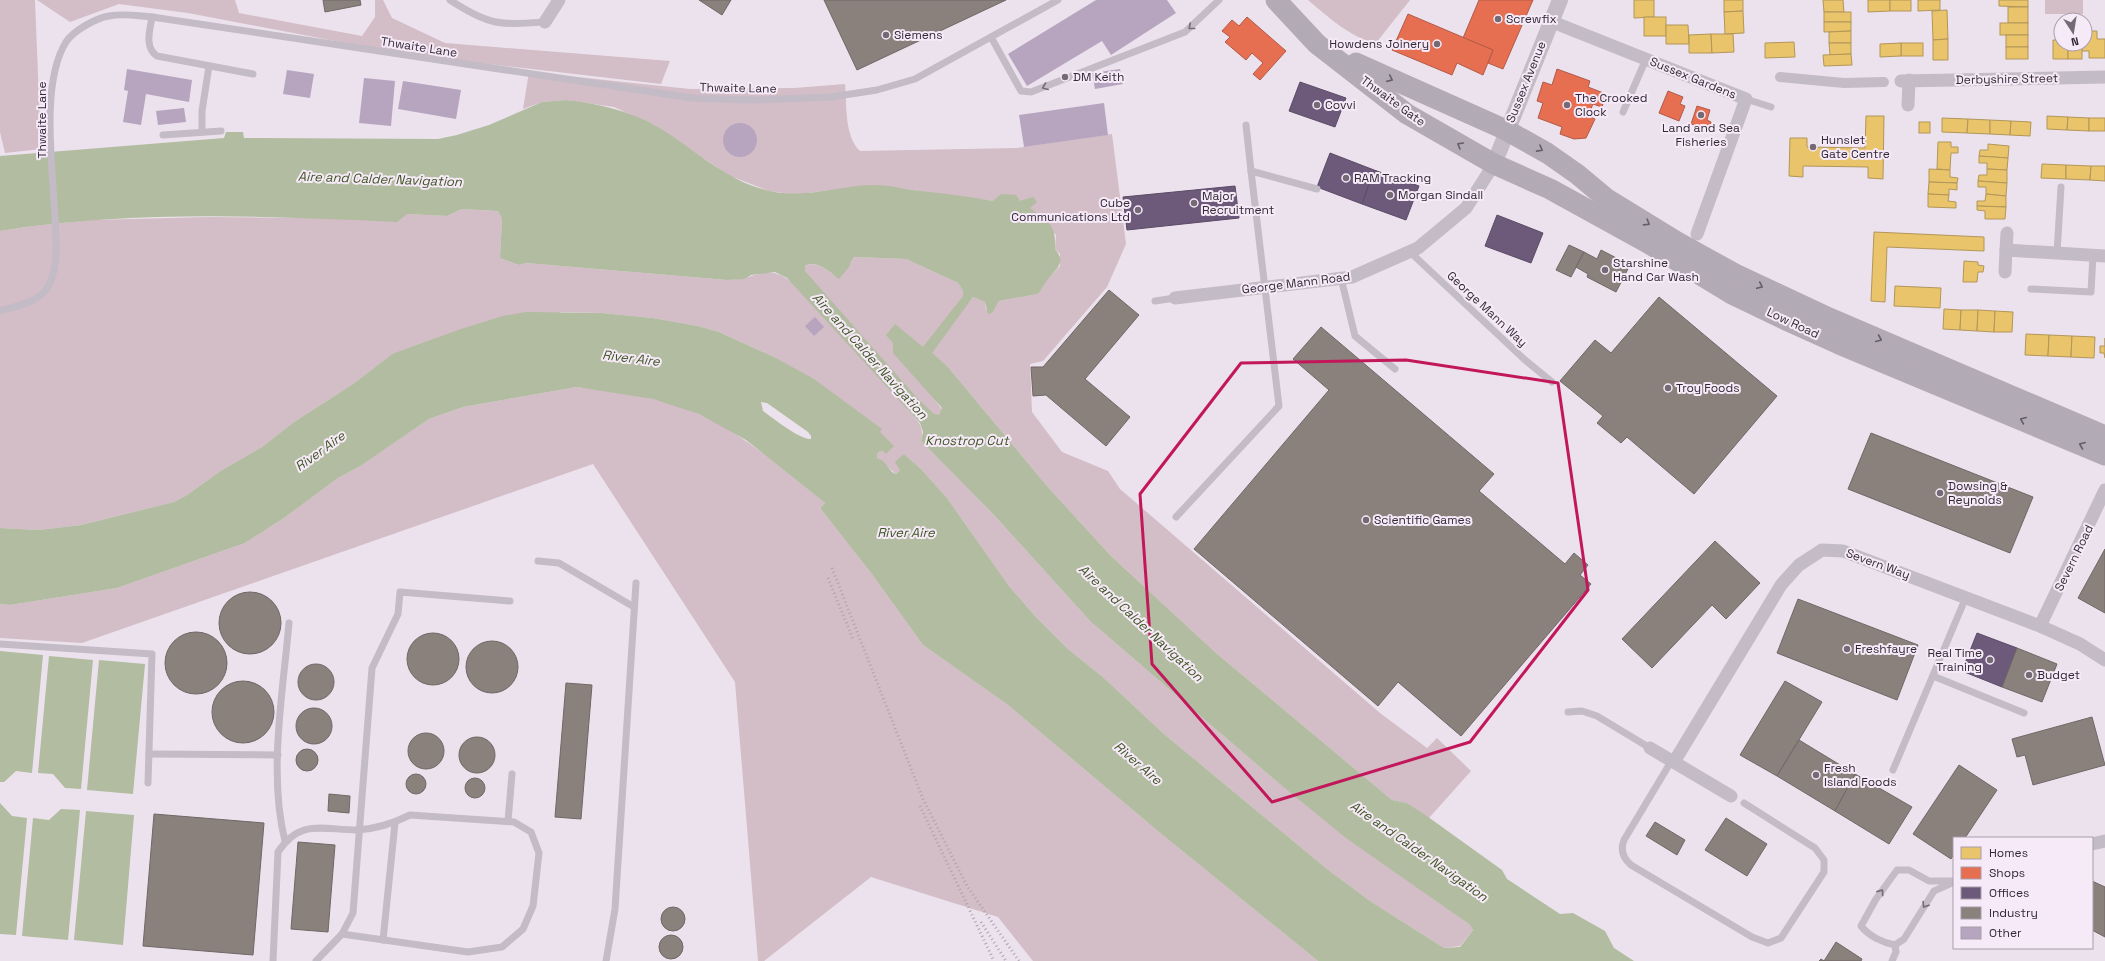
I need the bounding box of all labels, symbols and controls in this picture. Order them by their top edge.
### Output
place label: Screwfix [1506,11,1557,27]
north arrow [2053,12,2093,52]
marker: Screwfix [1493,14,1503,24]
one-way arrow [1188,23,1195,30]
place label: Siemens [894,27,943,43]
marker: Siemens [881,30,891,40]
street label: Thwaite Lane [380,33,458,61]
text: N [2070,34,2080,49]
place label: Howdens Joinery [1329,36,1429,52]
marker: Howdens Joinery [1432,39,1442,49]
street label: Sussex Avenue [1502,39,1550,125]
street label: Sussex Gardens [1647,53,1739,103]
place label: DM Keith [1073,69,1124,85]
street label: Derbyshire Street [1956,70,2058,88]
marker: DM Keith [1060,72,1070,82]
street label: Thwaite Gate [1358,72,1428,130]
one-way arrow [1386,74,1394,82]
street label: Thwaite Lane [699,79,777,97]
street label: Thwaite Lane [34,81,50,159]
one-way arrow [1041,82,1048,90]
place label: The Crooked Clock [1575,90,1647,120]
place label: Covvi [1325,97,1356,113]
marker: Covvi [1312,100,1322,110]
marker: The Crooked Clock [1562,100,1572,110]
marker: Land and Sea Fisheries [1696,110,1706,120]
place label: Land and Sea Fisheries [1662,120,1740,150]
place label: Hunslet Gate Centre [1821,132,1890,162]
one-way arrow [1457,142,1464,149]
marker: Hunslet Gate Centre [1808,142,1818,152]
one-way arrow [1536,145,1543,152]
water label: Aire and Calder Navigation [298,168,463,190]
place label: RAM Tracking [1354,170,1431,186]
marker: RAM Tracking [1341,173,1351,183]
place label: Morgan Sindall [1398,187,1483,203]
place label: Major Recruitment [1202,188,1274,218]
marker: Morgan Sindall [1385,190,1395,200]
place label: Cube Communications Ltd [1011,195,1130,225]
marker: Major Recruitment [1189,198,1199,208]
marker: Cube Communications Ltd [1133,205,1143,215]
one-way arrow [1643,219,1650,226]
place label: Starshine Hand Car Wash [1613,255,1699,285]
marker: Starshine Hand Car Wash [1600,265,1610,275]
street label: George Mann Road [1241,268,1351,298]
street label: George Mann Way [1443,268,1531,350]
one-way arrow [1756,281,1764,289]
water label: Aire and Calder Navigation [809,289,932,423]
street label: Low Road [1764,304,1822,342]
one-way arrow [1875,334,1883,342]
water label: River Aire [601,346,662,370]
place label: Troy Foods [1676,380,1740,396]
marker: Troy Foods [1663,383,1673,393]
one-way arrow [2020,417,2027,425]
water label: River Aire [292,426,349,475]
water label: Knostrop Cut [925,432,1010,449]
one-way arrow [2078,442,2085,450]
place label: Dowsing & Reynolds [1948,478,2007,508]
marker: Dowsing & Reynolds [1935,488,1945,498]
place label: Scientific Games [1374,512,1471,528]
marker: Scientific Games [1361,515,1371,525]
street label: Severn Road [2051,522,2097,594]
water label: River Aire [877,524,936,541]
street label: Severn Way [1844,545,1912,583]
water label: Aire and Calder Navigation [1075,561,1208,686]
place label: Freshfayre [1855,641,1917,657]
marker: Freshfayre [1842,644,1852,654]
place label: Real Time Training [1927,645,1982,675]
marker: Real Time Training [1985,655,1995,665]
place label: Budget [2037,667,2080,683]
marker: Budget [2024,670,2034,680]
water label: River Aire [1111,738,1166,789]
place label: Fresh Island Foods [1824,760,1897,790]
marker: Fresh Island Foods [1811,770,1821,780]
water label: Aire and Calder Navigation [1347,797,1492,906]
legend [1953,837,2093,949]
text: Homes [1989,845,2028,861]
text: Shops [1989,865,2025,881]
text: Offices [1989,885,2029,901]
one-way arrow [1876,889,1884,896]
one-way arrow [1923,901,1930,908]
text: Industry [1989,905,2038,921]
text: Other [1989,925,2022,941]

